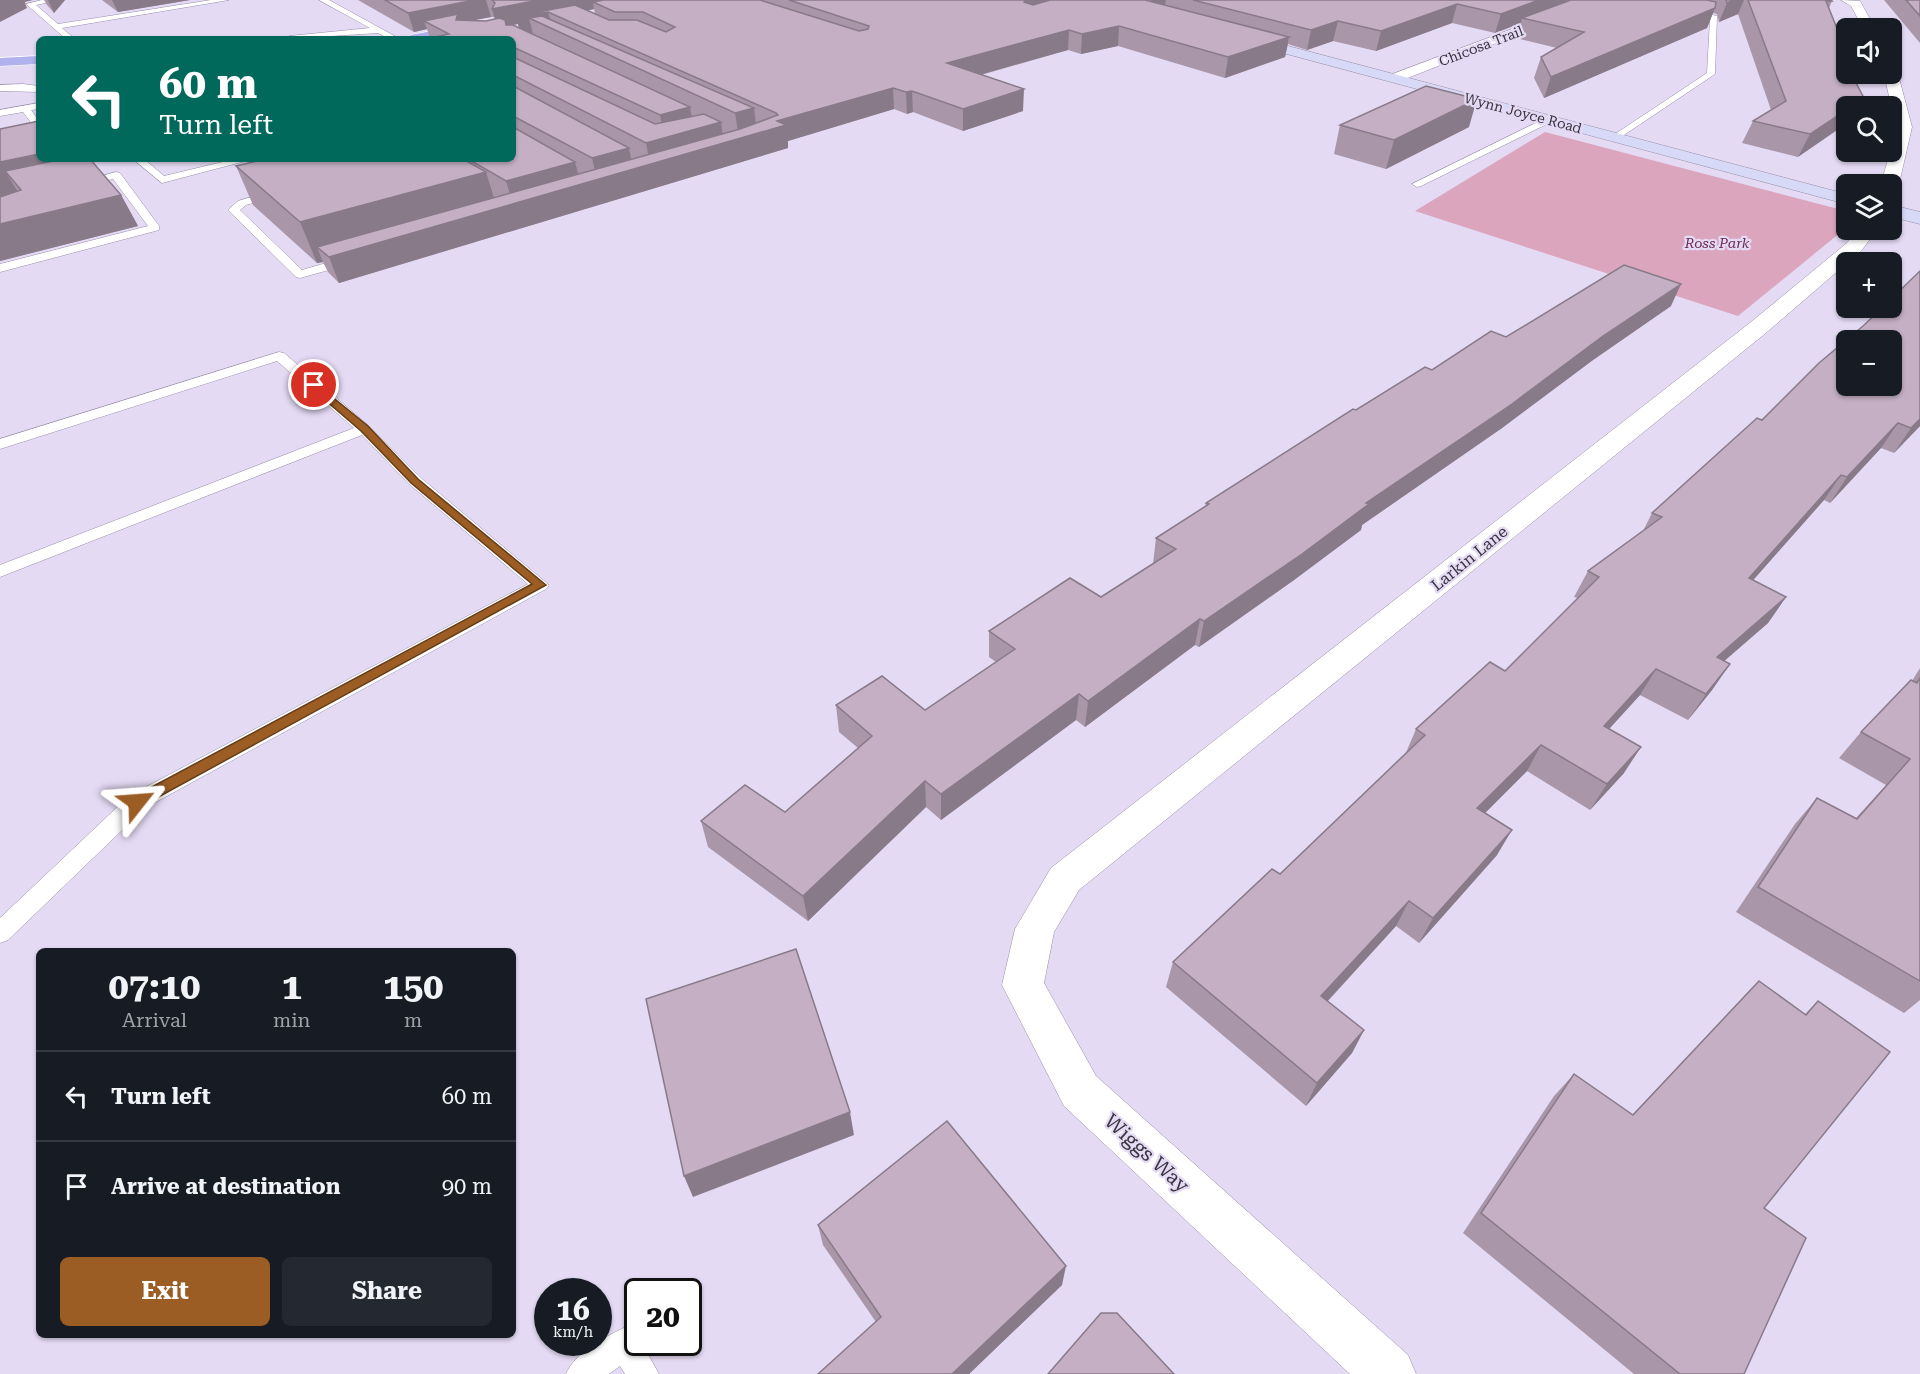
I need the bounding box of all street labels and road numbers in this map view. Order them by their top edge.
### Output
street label: Chicosa Trail [1437,22,1526,69]
street label: Wynn Joyce Road [1462,90,1584,136]
street label: Larkin Lane [1427,522,1512,595]
street label: Wiggs Way [1100,1109,1194,1197]

